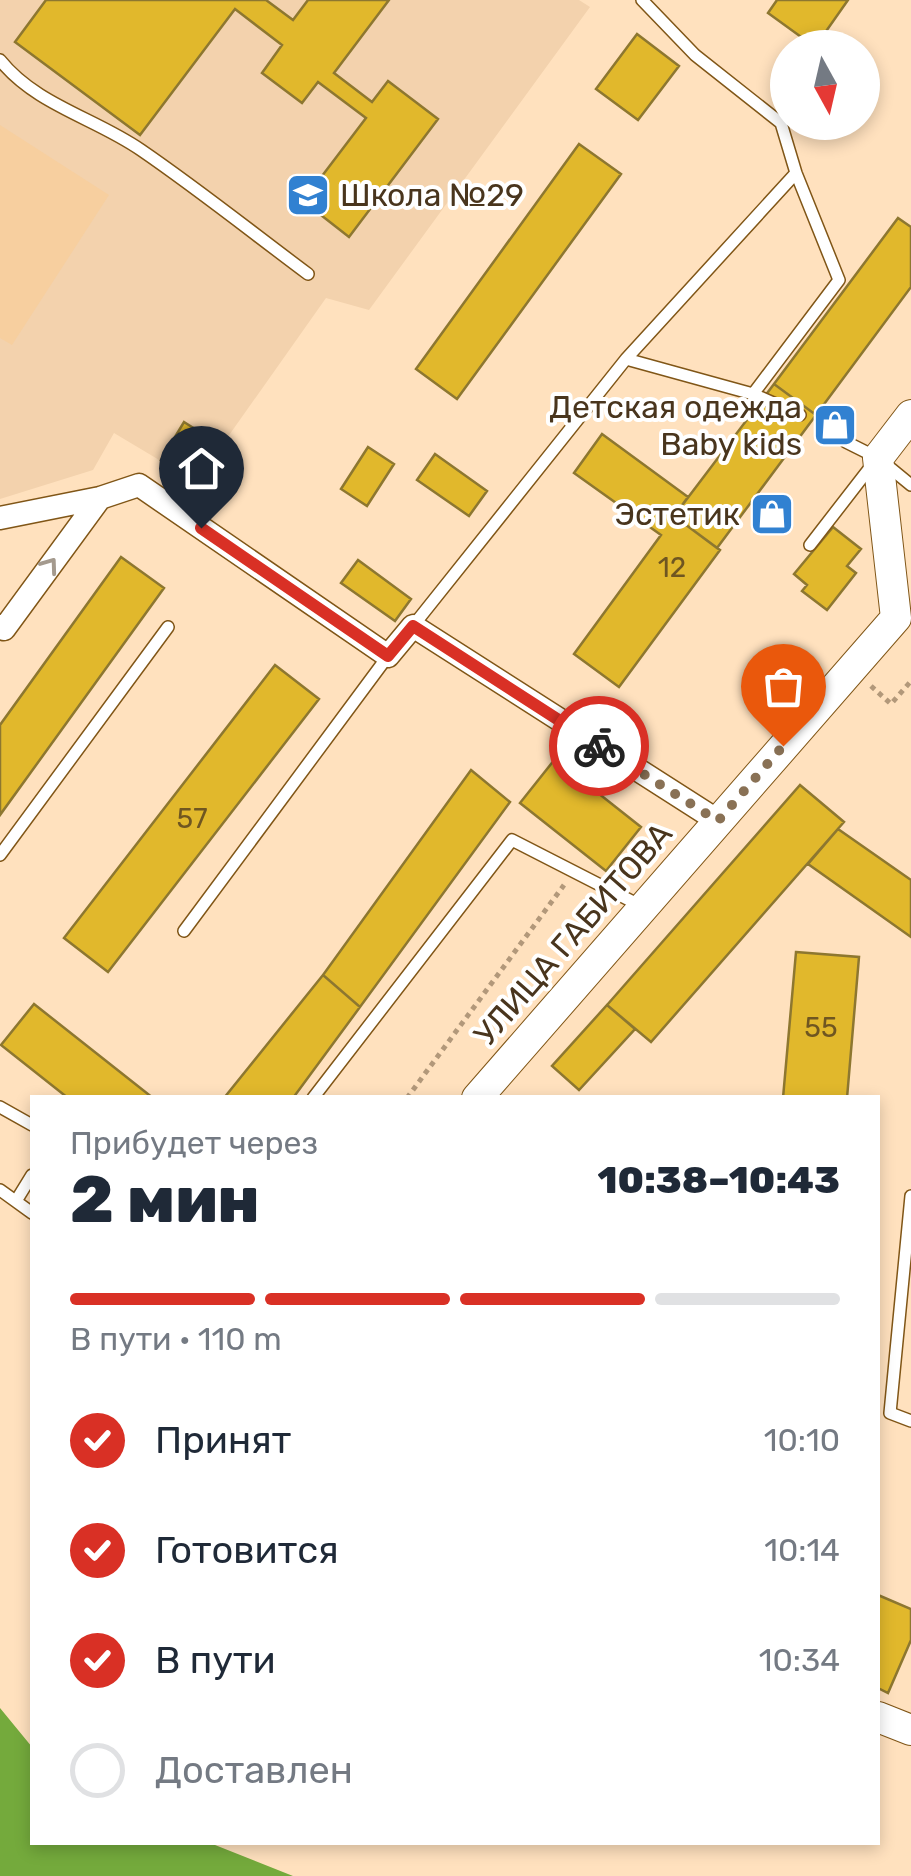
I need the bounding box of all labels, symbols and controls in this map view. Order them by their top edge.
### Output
north arrow [770,30,880,140]
map controls [770,30,880,140]
school or university icon: Школа №29 [285,172,331,218]
place label: Школа №29 [340,176,524,214]
place label: Детская одежда Baby kids [549,388,802,463]
shop icon: Детская одежда Baby kids [812,402,858,448]
pin [159,426,244,529]
icon: home [174,441,229,496]
shop icon: Эстетик [749,491,795,537]
place label: Эстетик [614,495,740,533]
house number: 12 [658,551,686,584]
one-way arrow [39,558,56,576]
pin [741,644,826,747]
icon: bag [756,659,811,714]
courier [549,696,649,796]
icon: bike [572,719,627,774]
house number: 57 [177,802,208,835]
street label: УЛИЦА ГАБИТОВА [466,815,680,1053]
house number: 55 [804,1011,838,1044]
text: Прибудет через [70,1124,318,1162]
text: 10:38–10:43 [598,1157,840,1203]
text: 2 мин [70,1161,260,1238]
text: В пути · 110 m [70,1320,282,1358]
icon: check [70,1413,125,1468]
text: Принят [155,1417,291,1463]
text: 10:10 [764,1421,840,1459]
icon: check [70,1523,125,1578]
text: Готовится [155,1527,339,1573]
text: 10:14 [764,1531,840,1569]
icon: check [70,1633,125,1688]
text: В пути [155,1637,276,1683]
text: 10:34 [759,1641,840,1679]
text: Доставлен [155,1747,353,1793]

